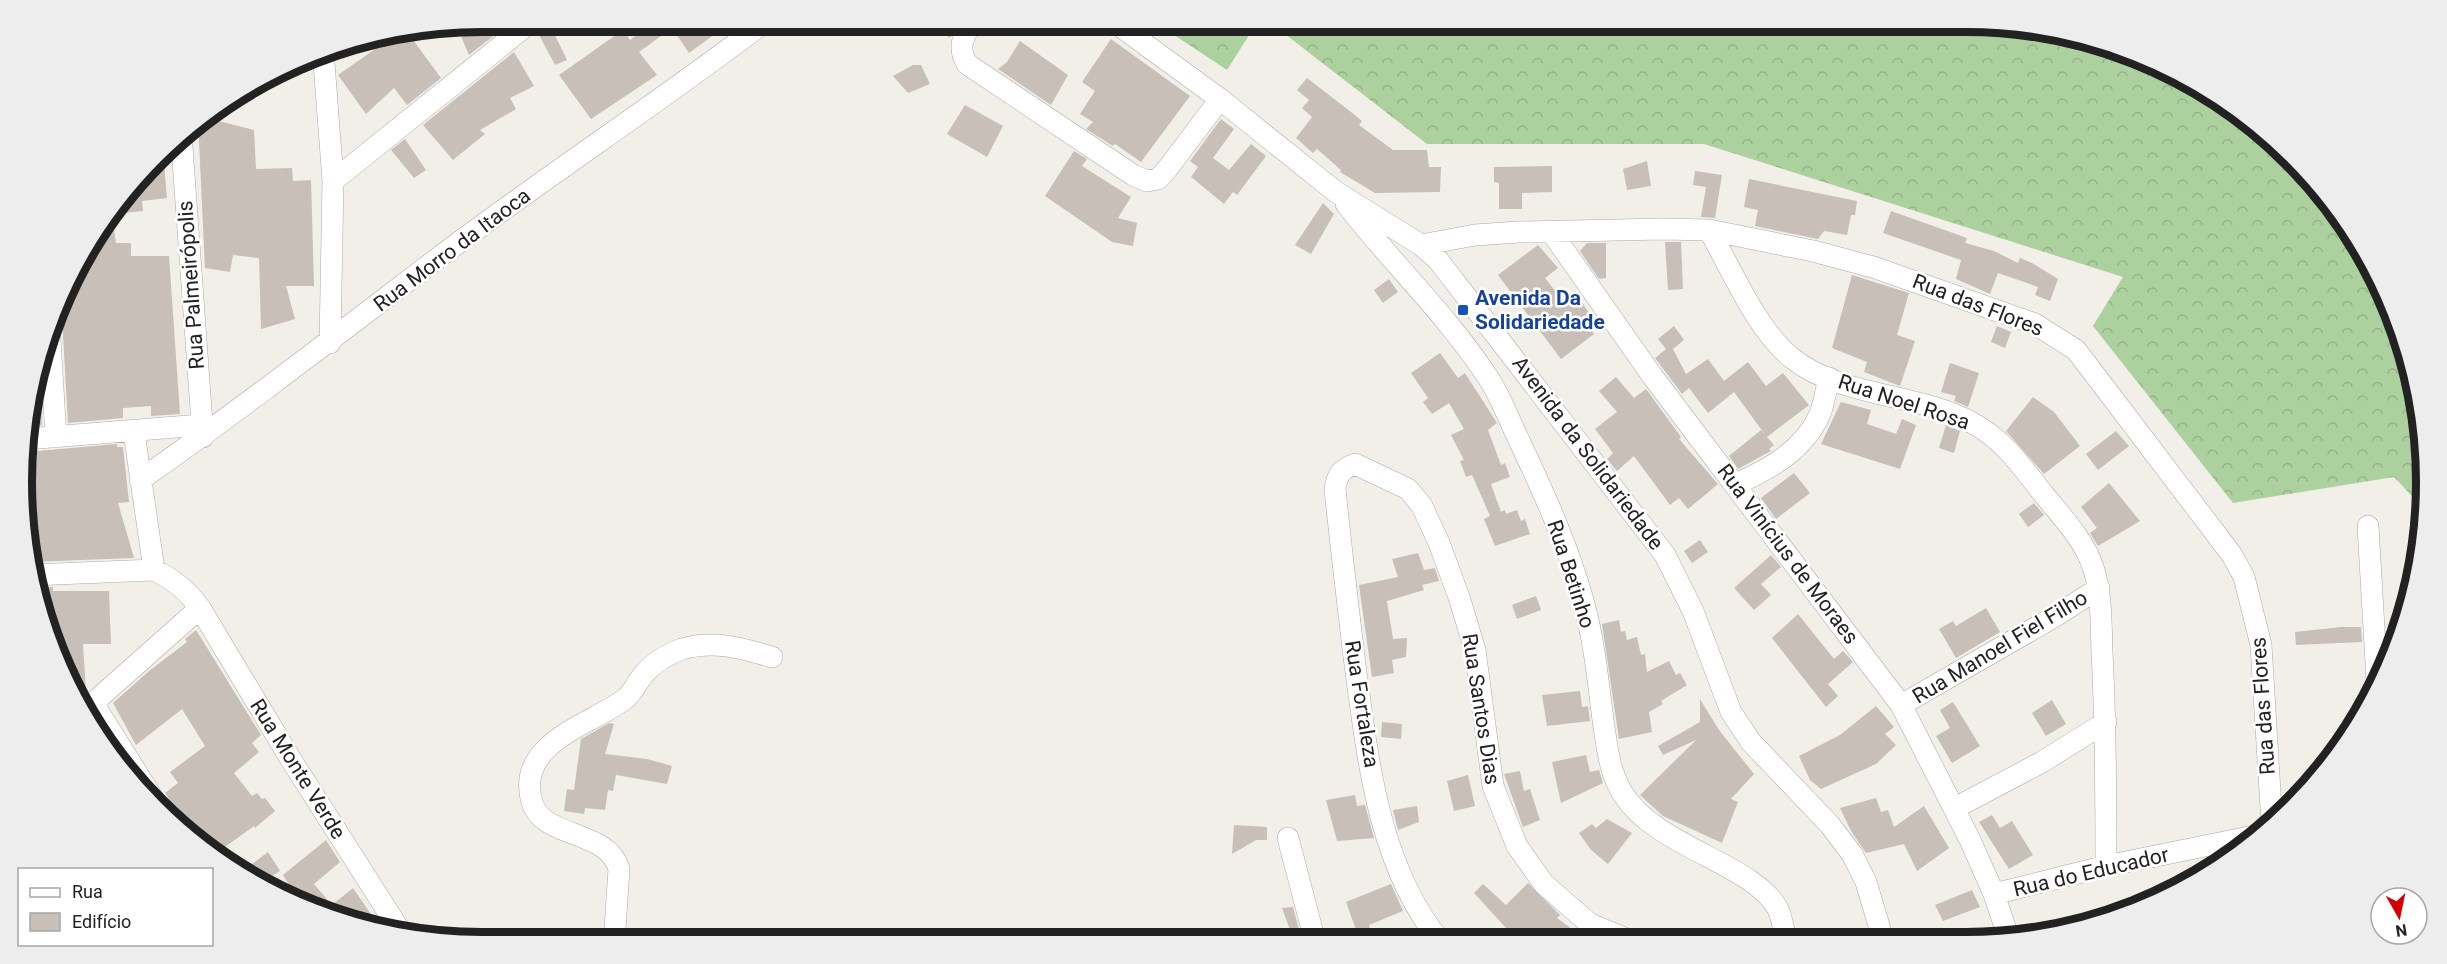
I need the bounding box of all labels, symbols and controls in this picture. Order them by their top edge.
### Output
street label: Rua Morro da Itaoca [369,183,535,317]
street label: Rua Palmeirópolis [173,200,209,370]
street label: Rua das Flores [1909,269,2047,341]
place label: Avenida Da Solidariedade [1475,286,1605,334]
marker: Avenida Da Solidariedade [1456,303,1470,317]
street label: Avenida da Solidariedade [1508,352,1668,554]
street label: Rua Noel Rosa [1835,369,1973,435]
street label: Rua Vinícius de Moraes [1713,459,1863,649]
street label: Rua Betinho [1542,517,1600,631]
street label: Rua Manoel Fiel Filho [1908,585,2092,709]
street label: Rua Santos Dias [1457,632,1505,786]
street label: Rua das Flores [2246,636,2280,776]
street label: Rua Fortaleza [1340,639,1384,769]
street label: Rua Monte Verde [245,695,351,843]
street label: Rua do Educador [2011,842,2171,902]
legend [18,868,213,946]
text: Rua [72,881,103,902]
north arrow [2369,886,2429,946]
text: Edifício [72,911,131,932]
text: N [2394,920,2408,941]

